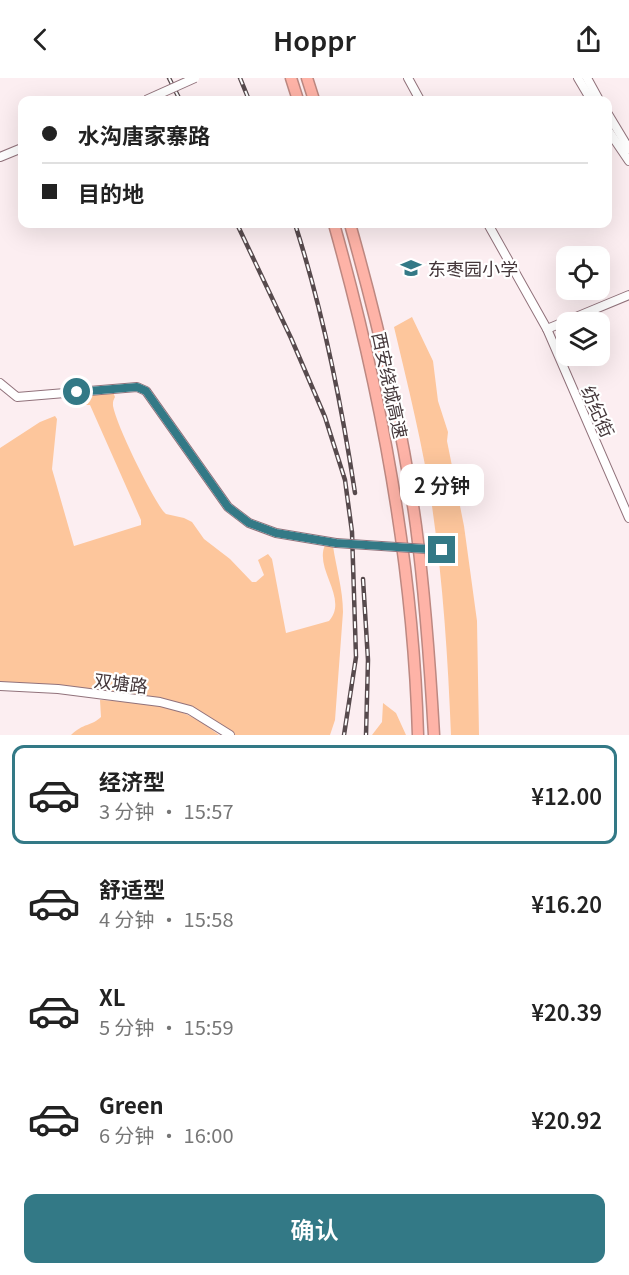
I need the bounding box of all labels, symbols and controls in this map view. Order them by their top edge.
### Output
text: Hoppr [273,20,356,59]
icon: back [24,23,57,56]
icon: share [572,23,605,56]
text: 水沟唐家寨路 [78,118,210,150]
text: 目的地 [78,176,144,208]
map controls [556,246,610,366]
button: locate [556,246,610,300]
place label: 东枣园小学 [428,255,518,281]
school or university icon: 东枣园小学 [399,256,423,280]
button: layers [556,312,610,366]
street label: 西安绕城高速 [367,329,415,441]
route start [63,378,90,405]
street label: 纺纪街 [576,381,622,441]
callout: 2 分钟 [400,463,484,505]
text: 2 分钟 [414,470,470,499]
route end [428,536,455,563]
street label: 双塘路 [93,666,149,698]
text: 经济型 [99,764,165,796]
icon: car [27,768,81,822]
text: ¥12.00 [531,779,602,811]
text: 3 分钟 · 15:57 [99,796,234,825]
text: 舒适型 [99,872,165,904]
icon: car [27,876,81,930]
text: ¥16.20 [531,887,602,919]
text: 4 分钟 · 15:58 [99,904,234,933]
text: XL [99,980,126,1012]
icon: car [27,984,81,1038]
text: ¥20.39 [531,995,602,1027]
text: 5 分钟 · 15:59 [99,1012,234,1041]
text: Green [99,1088,164,1120]
icon: car [27,1092,81,1146]
text: ¥20.92 [531,1103,602,1135]
text: 6 分钟 · 16:00 [99,1120,234,1149]
button: 确认 [24,1194,605,1263]

